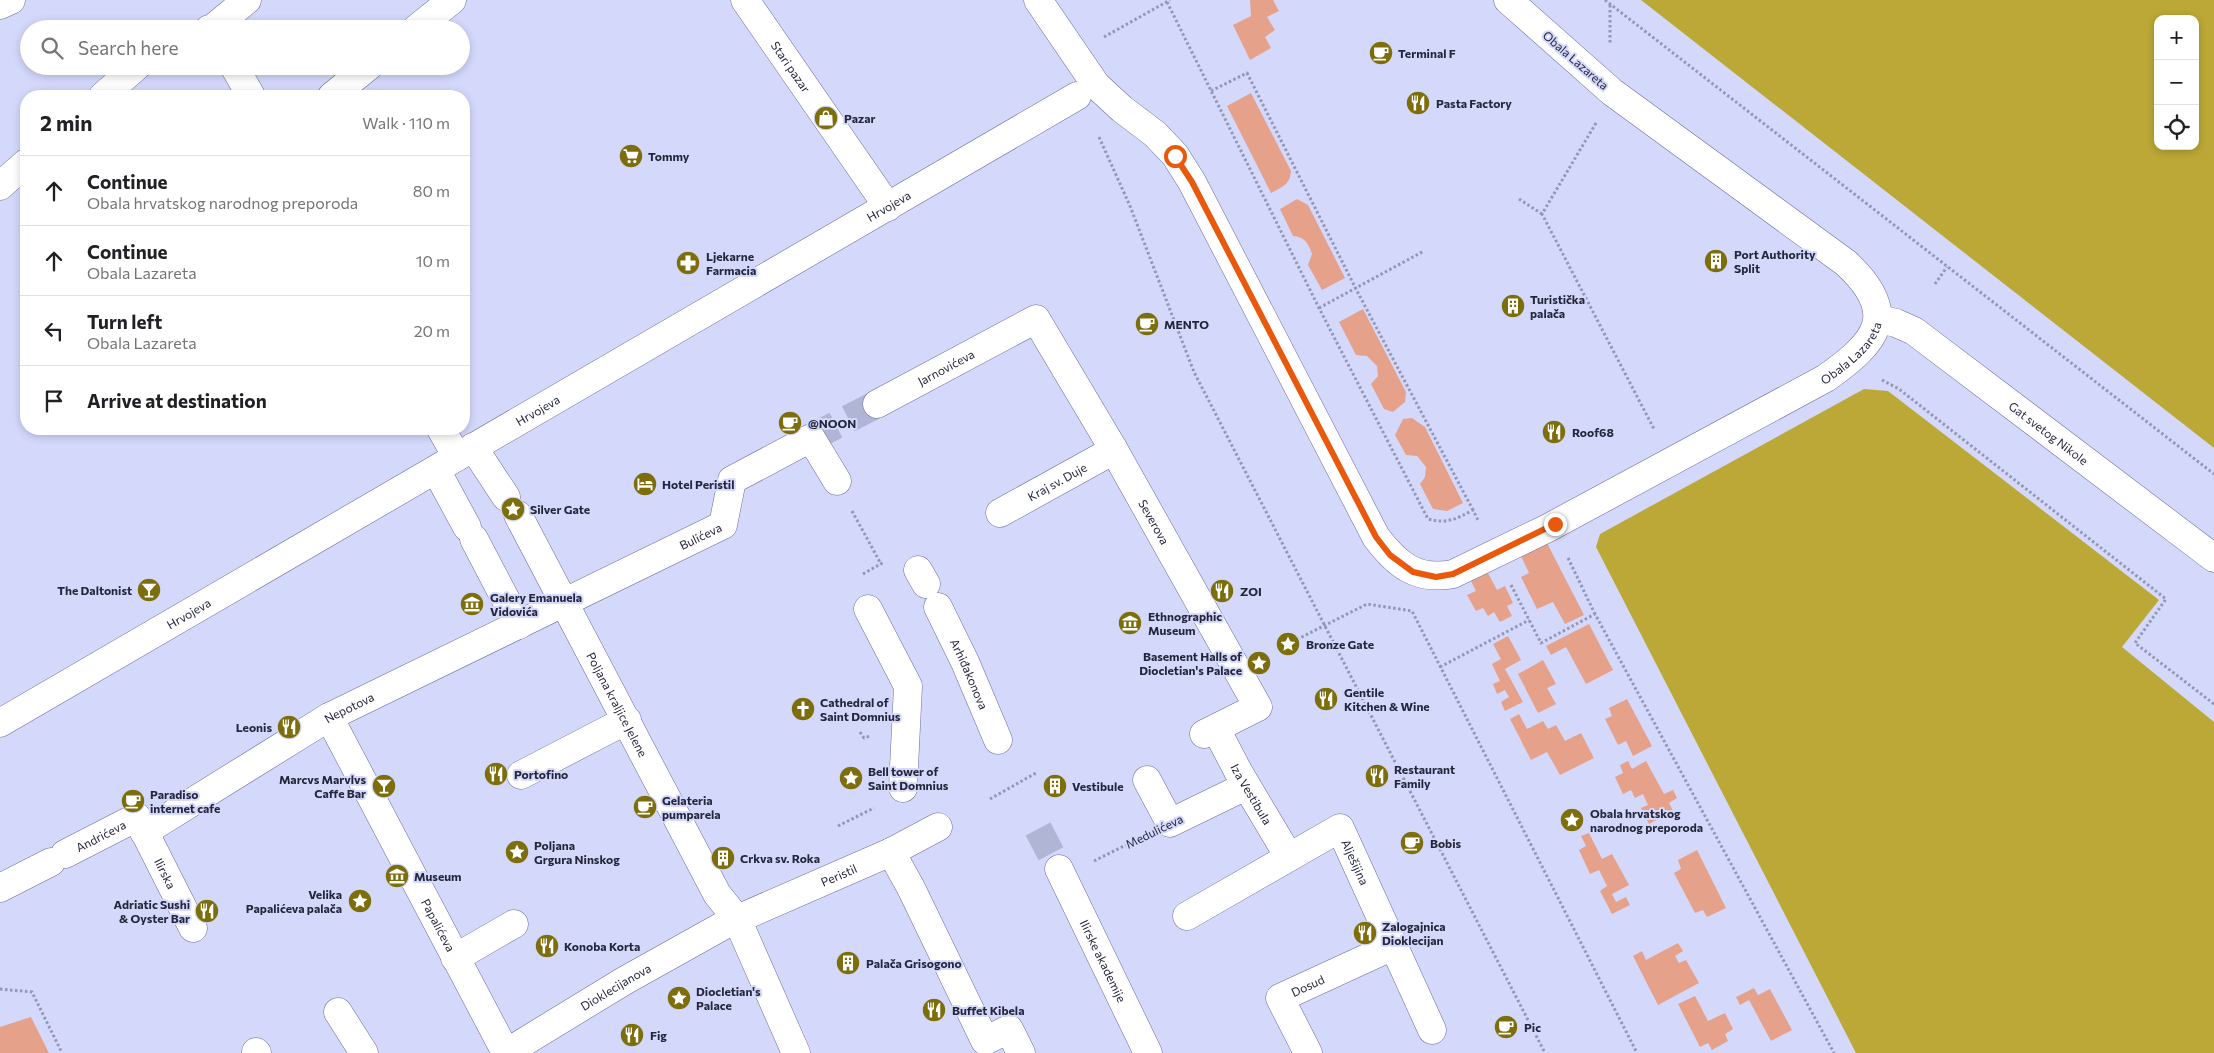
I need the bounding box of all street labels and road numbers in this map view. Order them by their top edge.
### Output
street label: Obala Lazareta [1540,28,1612,92]
street label: Stari pazar [769,38,814,95]
street label: Hrvojeva [864,188,913,224]
street label: Obala Lazareta [1818,320,1884,387]
street label: Jarnovićeva [915,346,976,389]
street label: Hrvojeva [513,392,562,428]
street label: Gat svetog Nikole [2006,398,2091,467]
street label: Kraj sv. Duje [1025,460,1089,504]
street label: Severova [1136,497,1172,547]
street label: Bulićeva [677,520,724,552]
street label: Hrvojeva [164,595,213,632]
street label: Arhiđakonova [948,636,991,711]
street label: Poljana kraljice Jelene [584,650,651,759]
street label: Nepotova [321,689,376,725]
street label: Iza Vestibula [1228,761,1275,827]
street label: Medulićeva [1123,811,1185,851]
street label: Andrićeva [73,817,128,854]
street label: Alješijina [1339,837,1372,887]
street label: Ilirska [152,856,179,891]
street label: Peristil [818,861,859,889]
street label: Papalićeva [419,896,458,954]
street label: Ilirske akademije [1078,917,1129,1004]
street label: Dioklecijanova [578,960,653,1013]
street label: Dosud [1289,972,1326,999]

